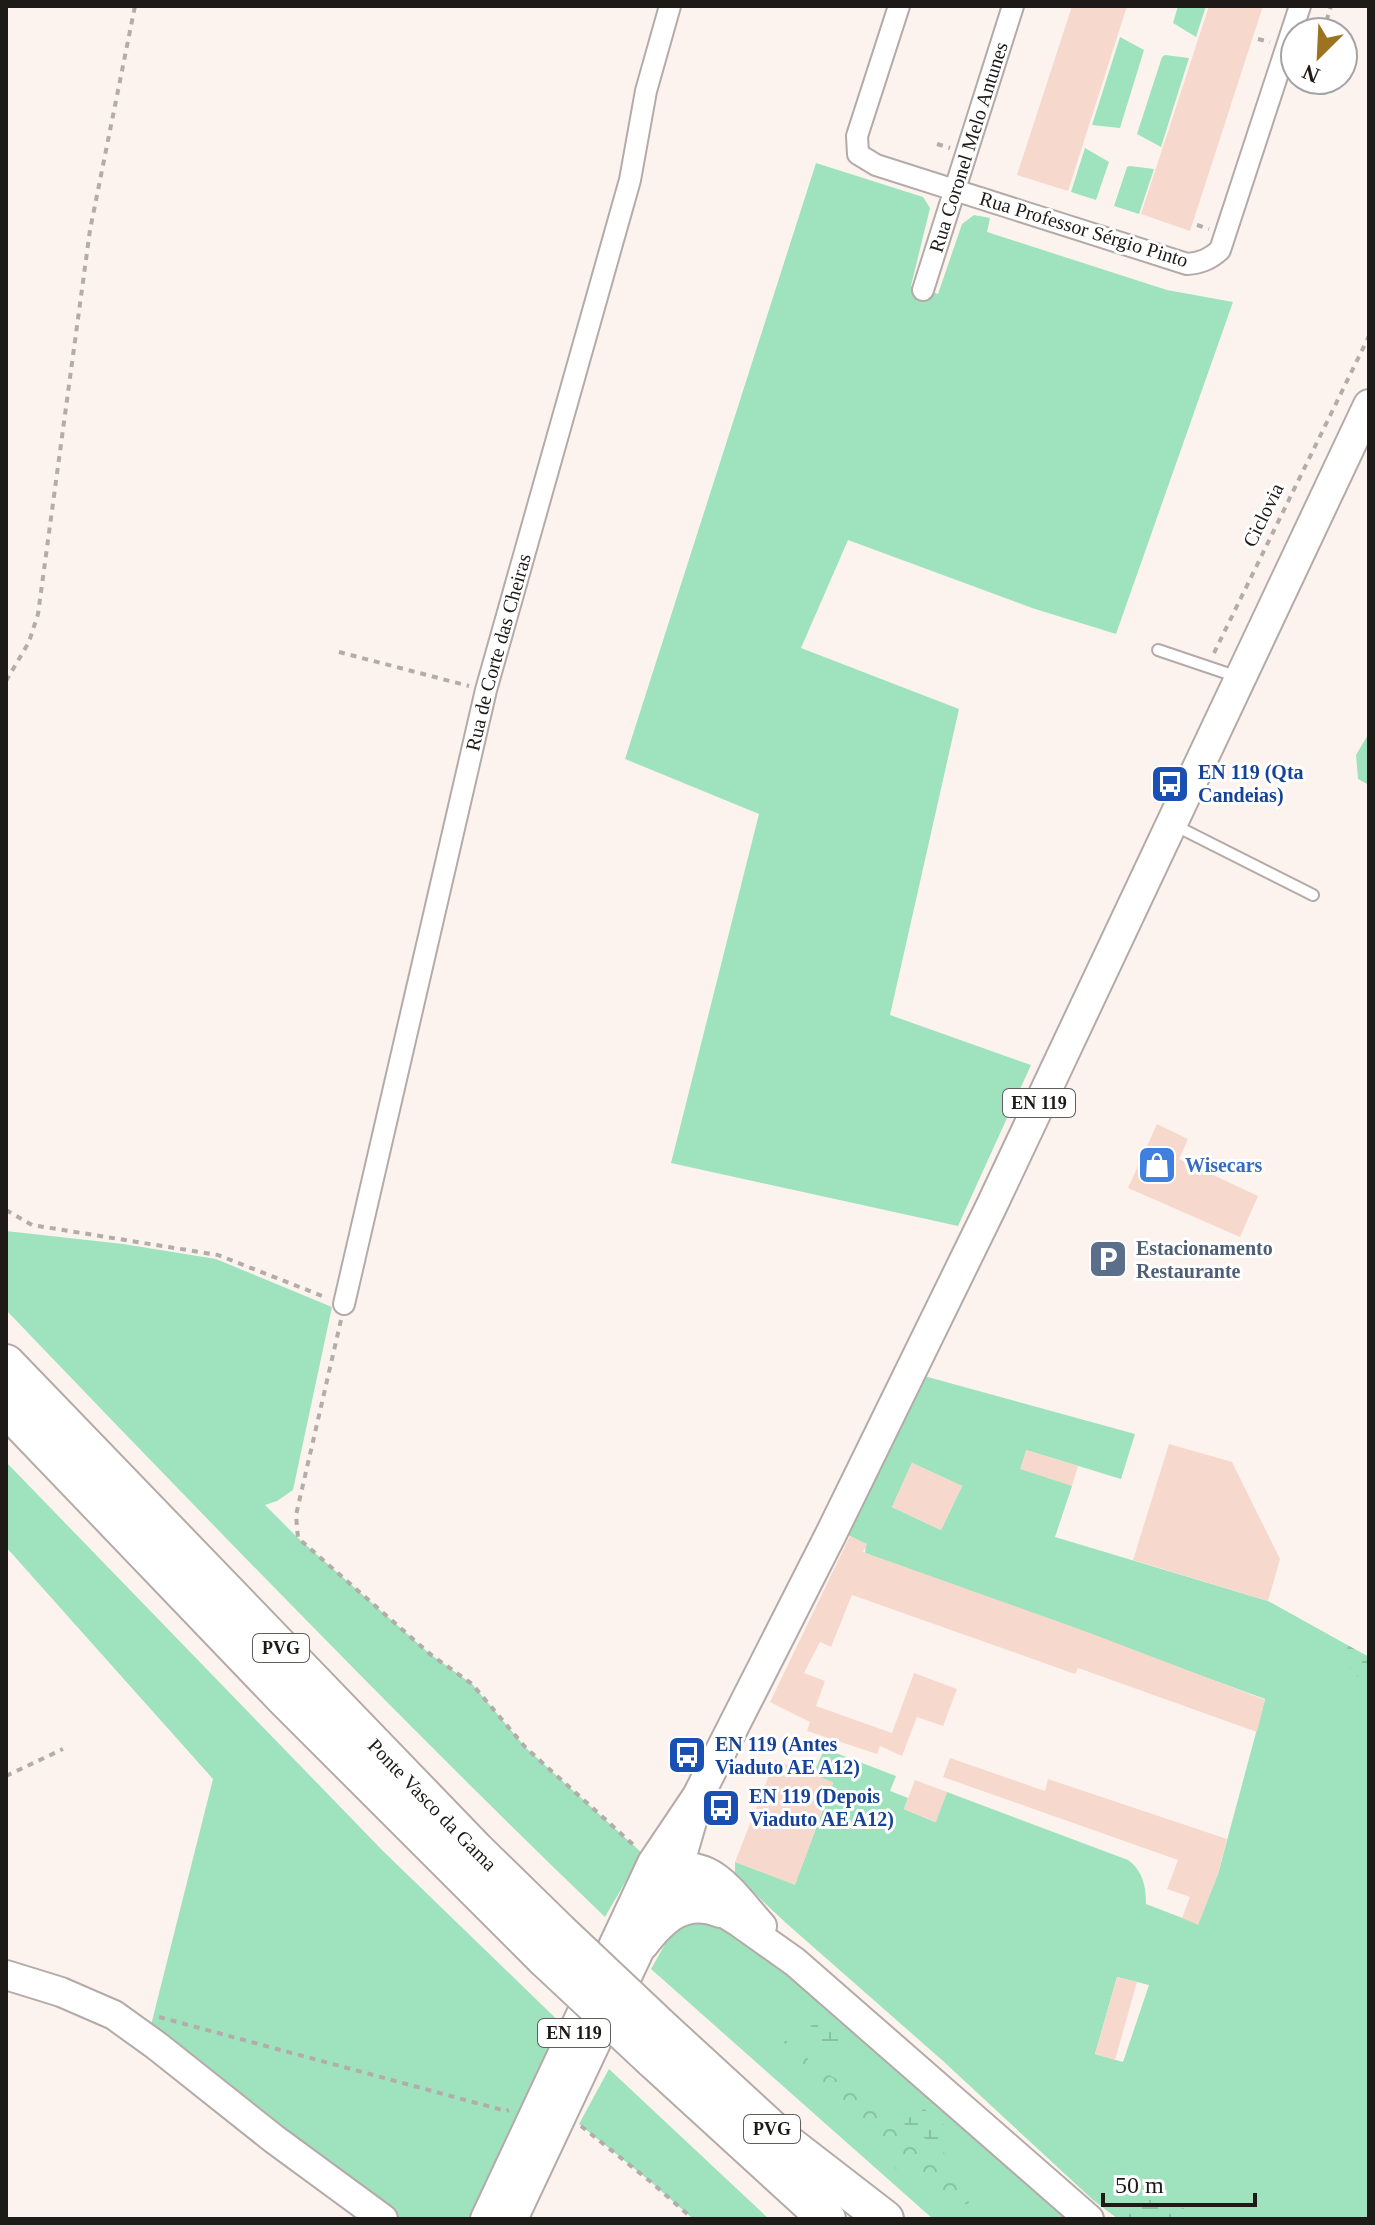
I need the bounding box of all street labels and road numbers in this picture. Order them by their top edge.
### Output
street label: Rua Coronel Melo Antunes [925,39,1012,255]
street label: Rua Professor Sérgio Pinto [977,187,1191,272]
street label: Ciclovia [1238,480,1288,550]
street label: Rua de Corte das Cheiras [461,551,535,753]
road number: EN 119 [1003,1089,1075,1117]
road number: PVG [253,1634,309,1662]
street label: Ponte Vasco da Gama [364,1734,501,1875]
road number: EN 119 [538,2019,610,2047]
road number: PVG [744,2115,800,2143]

